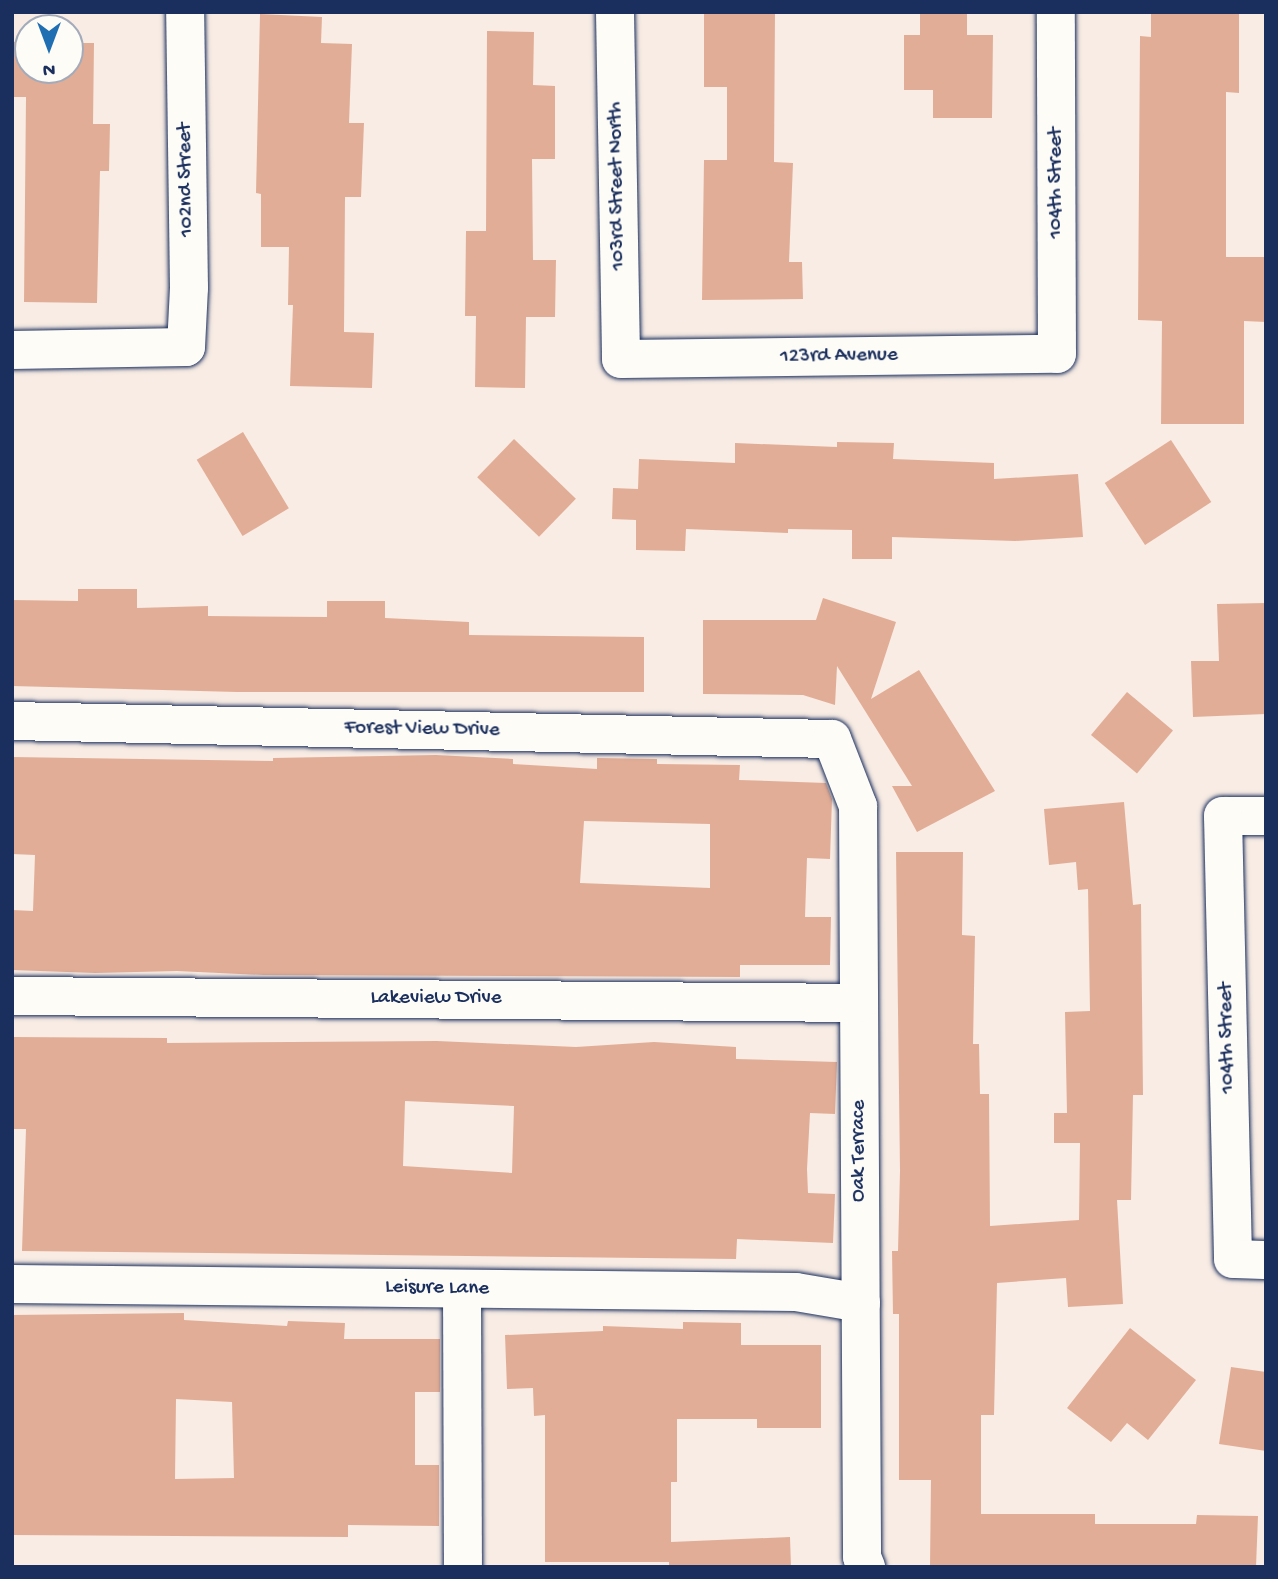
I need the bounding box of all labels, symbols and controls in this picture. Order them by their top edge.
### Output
north arrow [14,14,84,84]
text: N [43,57,55,80]
street label: 103rd Street North [604,101,632,271]
street label: 102nd Street [173,123,201,237]
street label: 104th Street [1044,127,1070,239]
street label: 123rd Avenue [780,343,898,371]
street label: Forest View Drive [344,716,500,744]
street label: 104th Street [1214,982,1242,1094]
street label: Lakeview Drive [370,986,502,1012]
street label: Oak Terrace [847,1100,873,1202]
street label: Leisure Lane [385,1275,489,1303]

